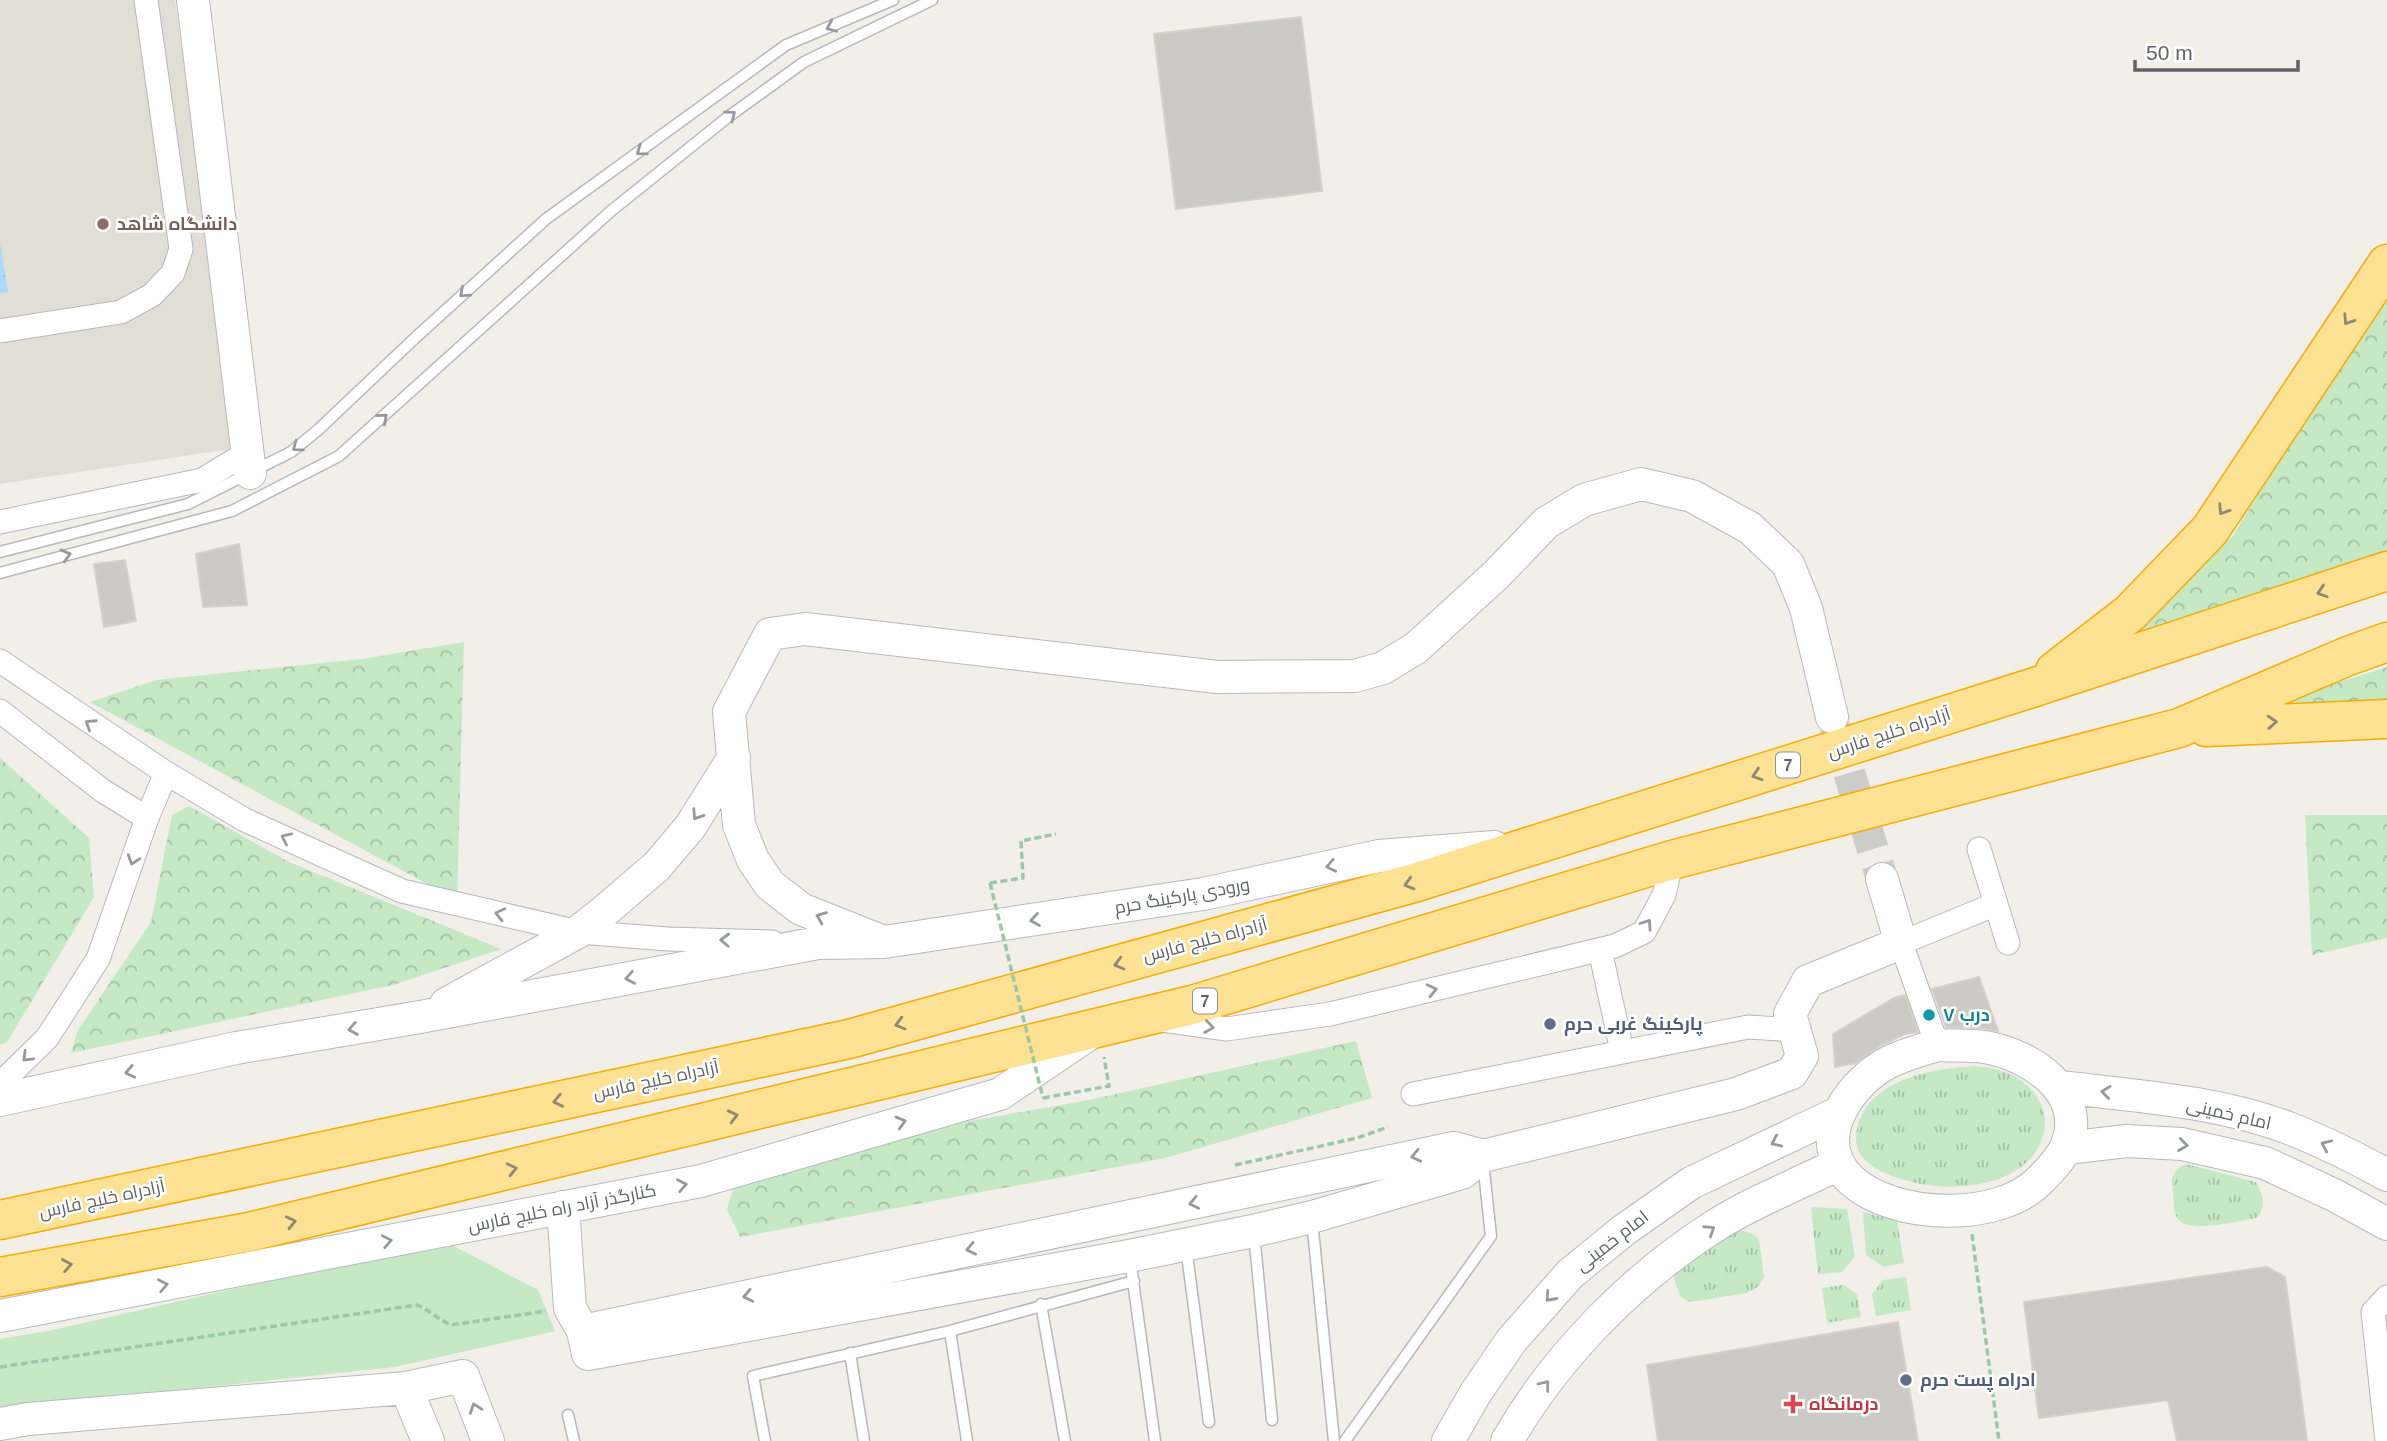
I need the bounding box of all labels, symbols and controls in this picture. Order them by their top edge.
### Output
one-way arrow [825,18,837,32]
scale bar [2135,28,2298,72]
text: 50 m [2146,41,2193,64]
one-way arrow [724,111,736,124]
one-way arrow [636,142,649,155]
place label: دانشگاه شاهد [117,214,237,234]
marker: دانشگاه شاهد [95,216,111,232]
one-way arrow [459,285,472,298]
one-way arrow [2343,312,2356,325]
one-way arrow [375,414,388,426]
one-way arrow [292,439,305,451]
one-way arrow [2219,502,2232,515]
one-way arrow [60,549,72,563]
one-way arrow [2317,584,2329,598]
street label: آزادراه خلیج فارس [1825,704,1954,764]
one-way arrow [2267,715,2278,730]
one-way arrow [85,719,98,732]
road number: 7 [1776,752,1800,778]
one-way arrow [1751,767,1764,781]
one-way arrow [693,807,706,820]
one-way arrow [281,833,293,847]
one-way arrow [127,853,141,865]
one-way arrow [1325,858,1337,873]
street label: ورودی پارکینگ حرم [1113,874,1252,920]
one-way arrow [1403,876,1415,890]
one-way arrow [494,908,506,922]
one-way arrow [815,912,827,926]
one-way arrow [1029,912,1041,927]
street label: آزادراه خلیج فارس [1141,914,1270,968]
one-way arrow [1638,919,1651,932]
one-way arrow [719,933,730,948]
one-way arrow [1113,956,1125,970]
one-way arrow [624,970,636,985]
one-way arrow [1426,983,1438,998]
road number: 7 [1193,988,1217,1014]
place label: درب ۷ [1943,1005,1990,1025]
marker: درب ۷ [1921,1007,1937,1023]
place label: پارکینگ غربی حرم [1564,1014,1703,1036]
one-way arrow [894,1016,906,1031]
marker: پارکینگ غربی حرم [1542,1016,1558,1032]
one-way arrow [1203,1019,1215,1034]
one-way arrow [347,1021,359,1036]
one-way arrow [22,1049,35,1062]
street label: آزادراه خلیج فارس [591,1057,721,1105]
one-way arrow [124,1063,136,1078]
one-way arrow [2100,1085,2112,1100]
one-way arrow [552,1092,564,1107]
street label: امام خمینی [2184,1095,2273,1135]
one-way arrow [727,1110,739,1124]
one-way arrow [895,1116,907,1131]
one-way arrow [1771,1134,1783,1148]
one-way arrow [2177,1138,2189,1153]
one-way arrow [2321,1139,2333,1153]
one-way arrow [1410,1148,1422,1163]
one-way arrow [506,1163,518,1177]
street label: آزادراه خلیج فارس [37,1176,167,1224]
one-way arrow [676,1178,688,1193]
street label: کنارگذر آزاد راه خلیج فارس [466,1180,658,1238]
one-way arrow [1188,1194,1200,1209]
street label: امام خمینی [1572,1206,1654,1277]
one-way arrow [284,1216,296,1230]
one-way arrow [1702,1225,1715,1238]
one-way arrow [381,1235,393,1250]
one-way arrow [965,1241,977,1256]
one-way arrow [61,1258,73,1273]
one-way arrow [157,1278,169,1293]
one-way arrow [742,1288,754,1303]
one-way arrow [1546,1289,1558,1302]
place label: ادراه پست حرم [1920,1370,2036,1392]
marker: ادراه پست حرم [1898,1372,1914,1388]
one-way arrow [1537,1380,1549,1393]
marker: درمانگاه [1783,1394,1803,1414]
place label: درمانگاه [1809,1394,1878,1414]
one-way arrow [470,1403,484,1415]

